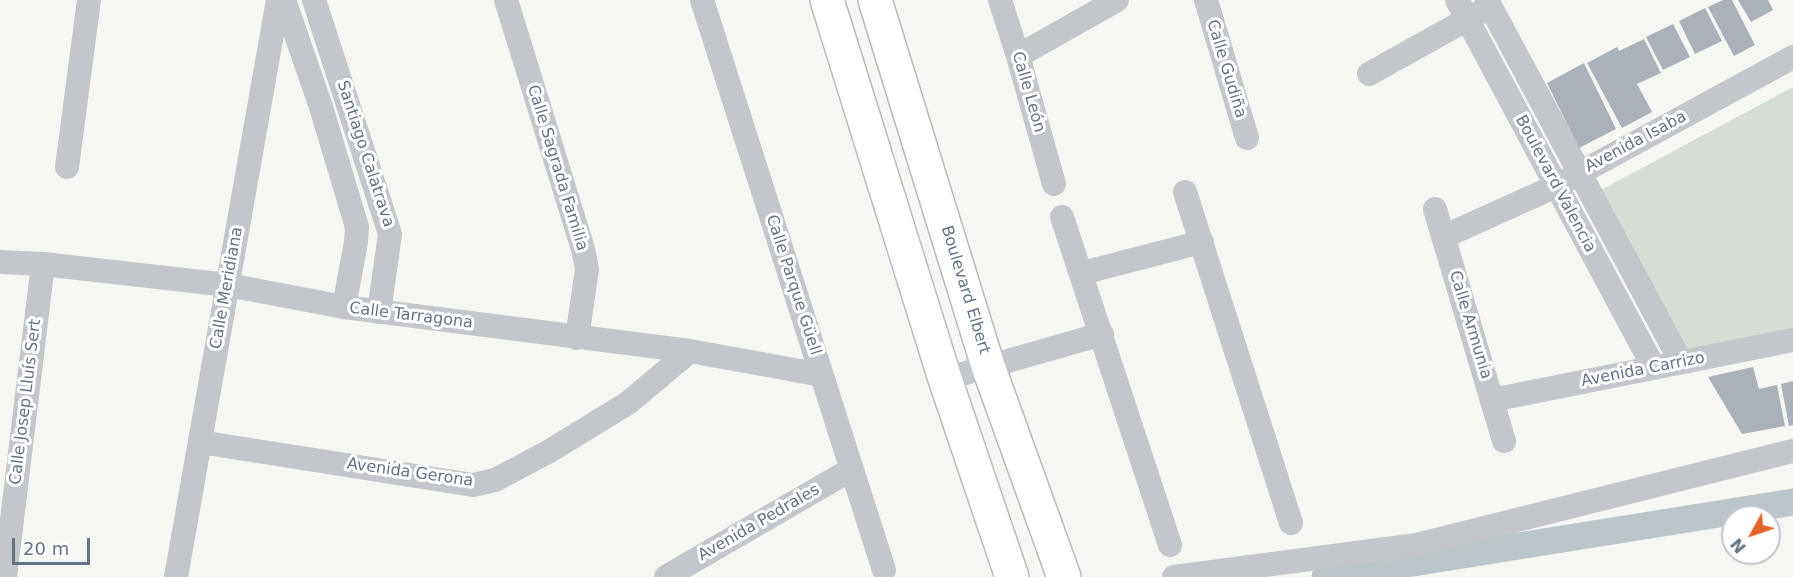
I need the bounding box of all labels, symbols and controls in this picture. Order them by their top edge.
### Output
street label: Calle Gudiña [1202,17,1250,121]
street label: Calle León [1007,49,1049,135]
street label: Santiago Calatrava [332,78,398,230]
street label: Calle Sagrada Familia [523,83,591,253]
street label: Avenida Isaba [1582,107,1690,177]
street label: Boulevard Valencia [1511,112,1599,256]
street label: Calle Parque Güell [761,212,825,358]
street label: Boulevard Elbert [936,223,994,357]
street label: Calle Meridiana [207,225,247,351]
street label: Calle Armunia [1444,269,1496,381]
street label: Calle Tarragona [348,299,474,333]
street label: Calle Josep Lluís Sert [6,318,46,486]
street label: Avenida Carrizo [1580,349,1706,391]
street label: Avenida Gerona [346,455,474,491]
street label: Avenida Pedrales [695,480,823,566]
north arrow [1721,505,1781,565]
scale bar [15,526,93,564]
text: N [1727,534,1750,557]
text: 20 m [23,538,69,559]

